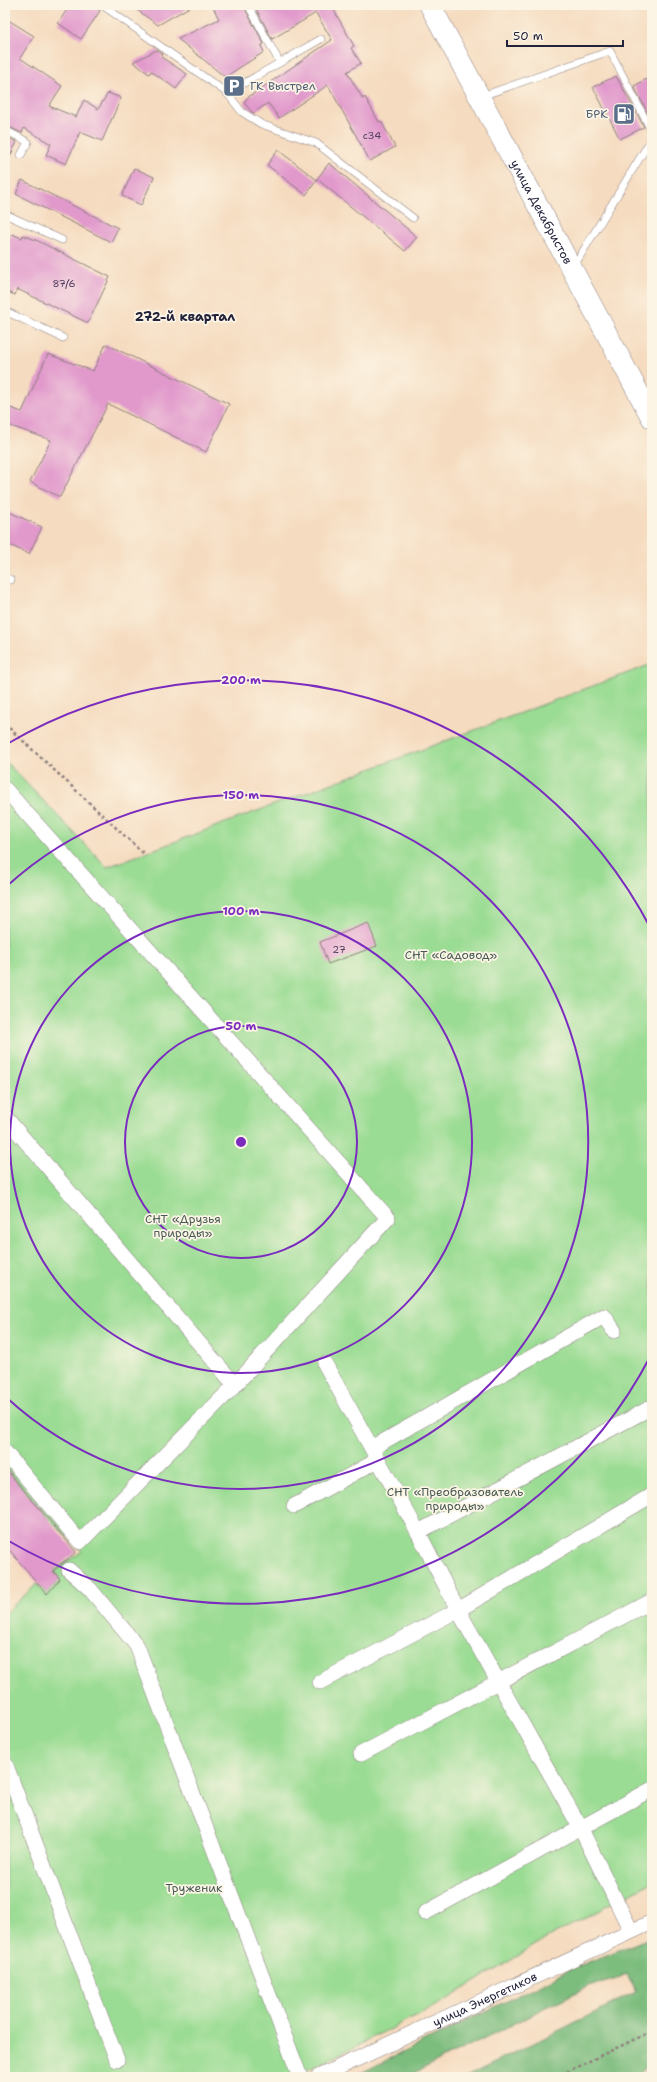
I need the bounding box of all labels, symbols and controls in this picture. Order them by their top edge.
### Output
scale bar [507,22,623,48]
text: 50 m [513,28,543,44]
parking icon: ГК Выстрел [221,73,247,99]
place label: ГК Выстрел [250,78,316,94]
fuel station icon: БРК [611,101,637,127]
place label: БРК [586,106,608,122]
house number: с34 [363,129,381,142]
street label: улица Декабристов [507,157,576,267]
house number: 87/6 [52,277,76,290]
district label: 272-й квартал [135,308,235,325]
text: 200 m [221,672,261,688]
text: 150 m [223,787,259,803]
text: 100 m [223,903,260,919]
house number: 27 [332,943,346,956]
park label: СНТ «Садовод» [405,947,498,963]
text: 50 m [226,1018,257,1034]
centre of rings [234,1135,248,1149]
park label: СНТ «Друзья природы» [145,1211,221,1241]
park label: СНТ «Преобразователь природы» [387,1484,523,1514]
park label: Труженик [166,1880,223,1896]
street label: улица Энергетиков [430,1968,540,2031]

